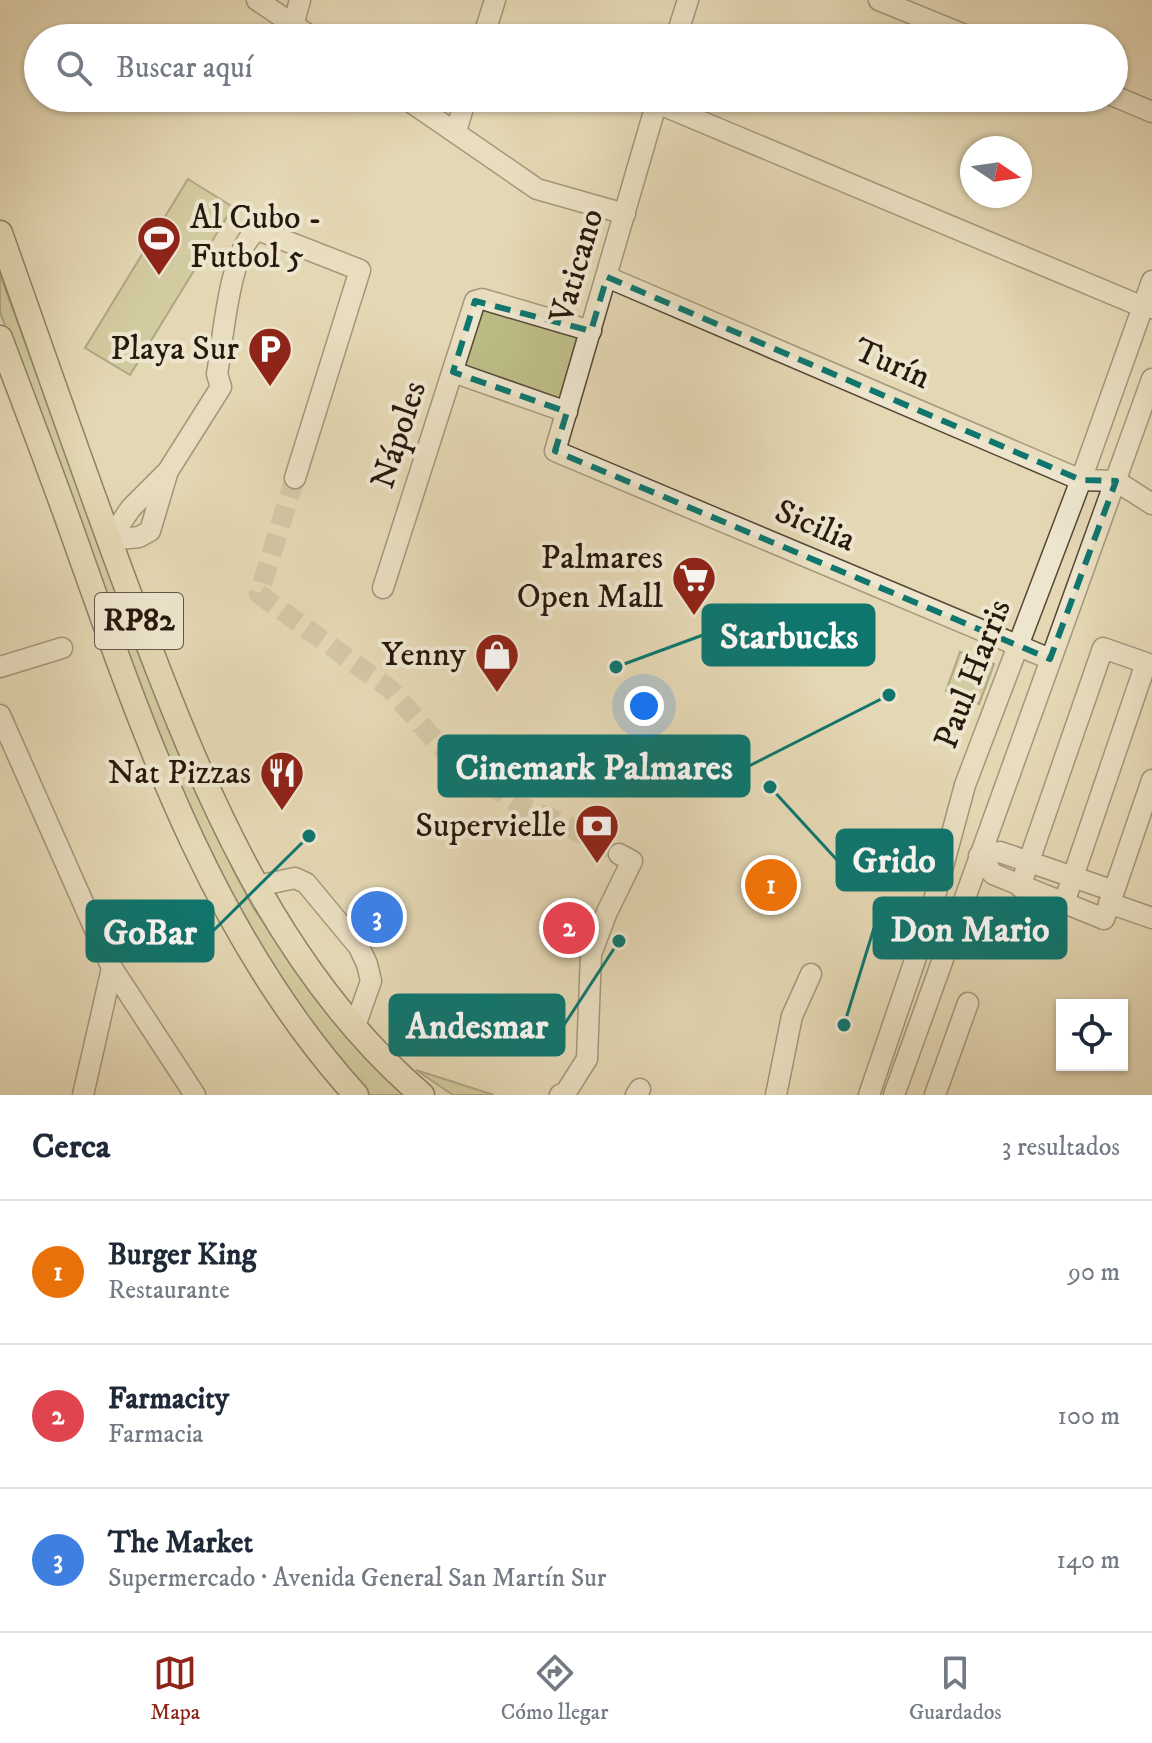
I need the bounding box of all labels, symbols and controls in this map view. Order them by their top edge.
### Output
search box [24,24,1128,112]
icon: search [52,46,96,90]
text: Buscar aquí [116,50,253,87]
north arrow [960,136,1032,208]
place label: Al Cubo - Futbol 5 [190,197,322,278]
street label: Vaticano [540,204,613,329]
sports icon: Al Cubo - Futbol 5 [135,214,183,277]
parking icon: Playa Sur [246,325,294,388]
place label: Playa Sur [110,328,239,370]
street label: Turín [848,329,937,399]
street label: Nápoles [362,376,436,494]
street label: Sicilia [768,490,862,562]
place label: Palmares Open Mall [517,537,664,618]
supermarket icon: Palmares Open Mall [670,554,718,617]
road number: RP82 [95,593,183,649]
street label: Paul Harris [925,593,1021,755]
callout: Starbucks [703,605,874,665]
text: Starbucks [720,615,858,660]
shop icon: Yenny [473,631,521,694]
place label: Yenny [381,634,467,676]
your location [624,686,664,726]
callout: Cinemark Palmares [439,736,749,796]
text: Cinemark Palmares [455,746,733,791]
restaurant icon: Nat Pizzas [258,749,306,812]
place label: Nat Pizzas [107,752,251,794]
bank icon: Supervielle [573,802,621,865]
place label: Supervielle [415,805,566,847]
callout: Grido [837,830,952,890]
text: Grido [852,839,936,884]
pin: 1 [745,855,797,915]
pin: 3 [351,887,403,947]
pin: 2 [543,898,595,958]
callout: Don Mario [874,898,1066,958]
callout: GoBar [87,901,213,961]
text: Don Mario [890,908,1050,953]
text: GoBar [103,911,197,956]
callout: Andesmar [390,995,564,1055]
map controls [1056,999,1128,1071]
button: locate [1056,999,1128,1071]
text: Andesmar [405,1005,549,1050]
text: Cerca [32,1126,110,1168]
text: 3 resultados [1002,1131,1120,1164]
text: Burger King [108,1237,256,1274]
text: 1 [53,1256,63,1289]
text: 90 m [1068,1256,1120,1289]
text: Restaurante [108,1274,230,1307]
text: Farmacity [108,1381,229,1418]
text: 2 [52,1400,64,1433]
text: 100 m [1057,1400,1120,1433]
text: Farmacia [108,1418,203,1451]
text: The Market [108,1525,253,1562]
text: 3 [53,1544,63,1577]
text: 140 m [1056,1544,1120,1577]
text: Supermercado · Avenida General San Martín Sur [108,1562,607,1595]
tab: Mapa [150,1651,200,1726]
tab: Cómo llegar [501,1651,608,1726]
tab: Guardados [909,1651,1002,1726]

